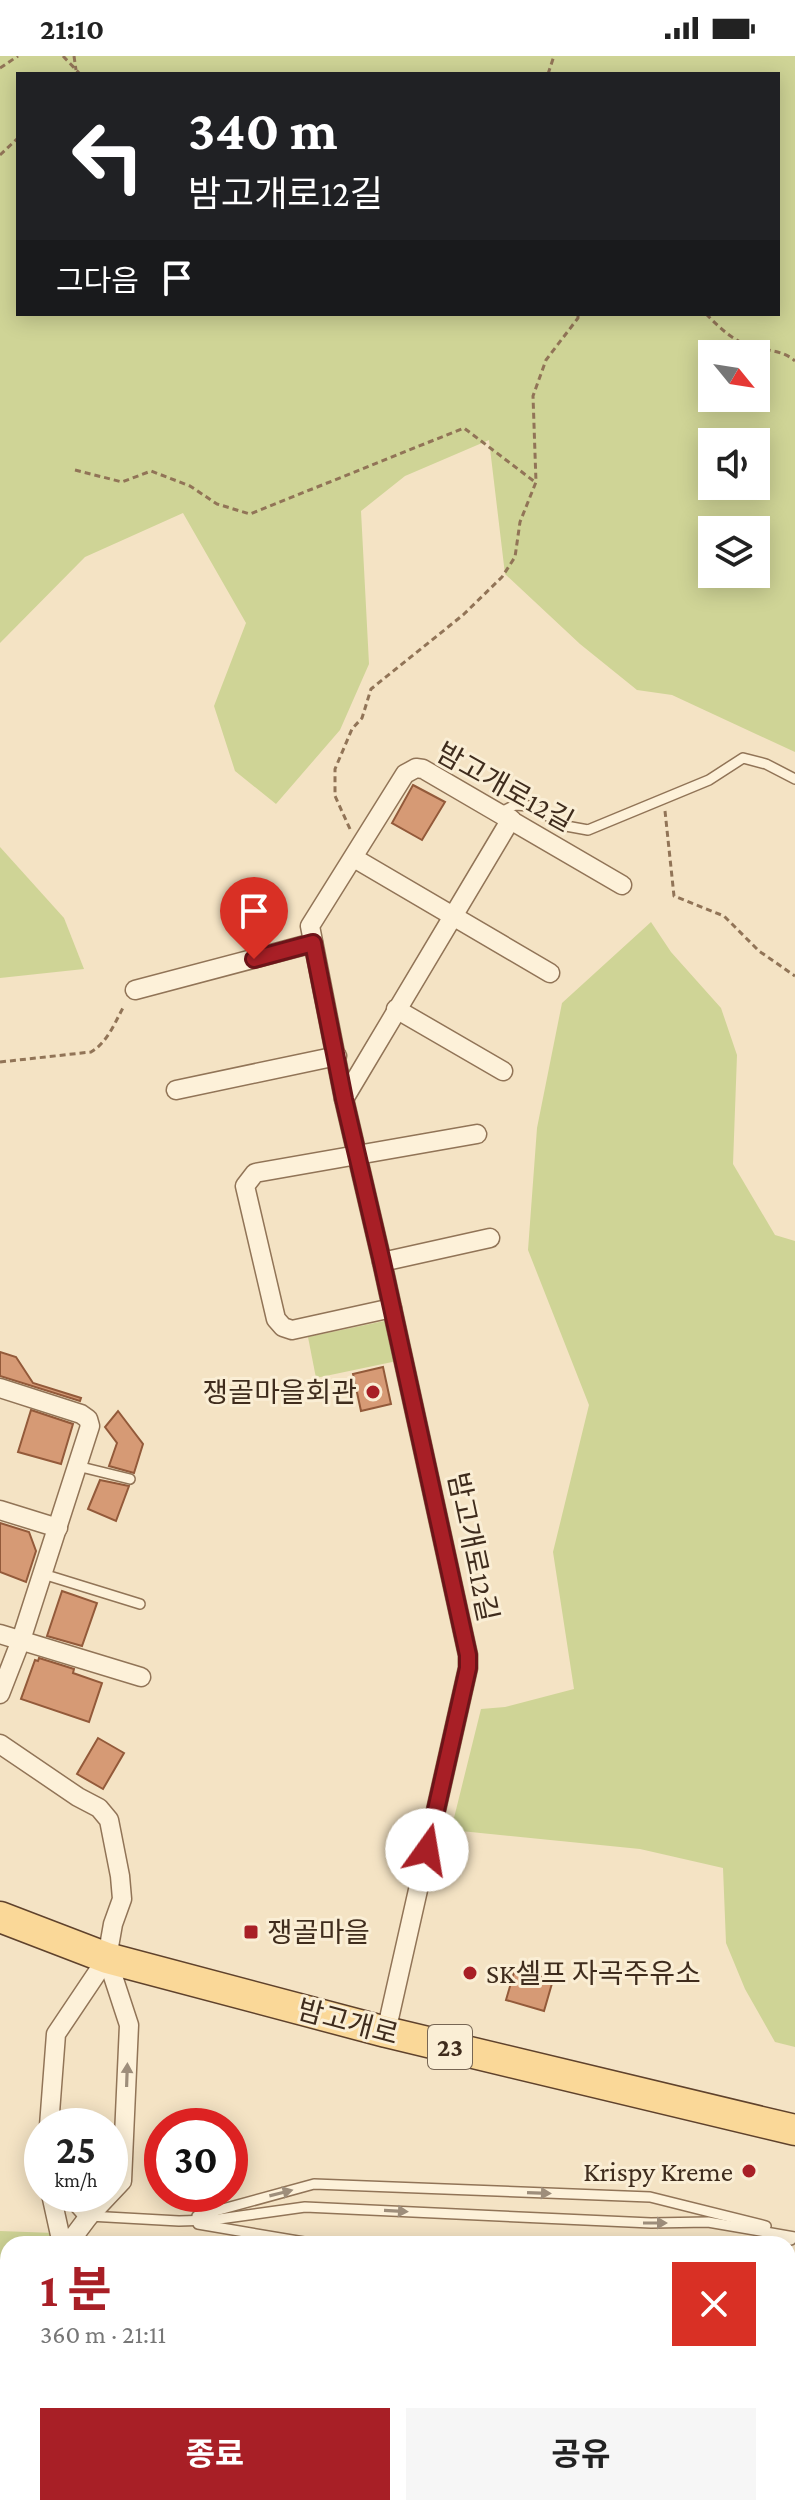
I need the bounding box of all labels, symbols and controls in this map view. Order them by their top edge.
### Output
text: 21:10 [40,12,104,45]
text: 340 m [188,99,338,161]
icon: left [56,104,160,208]
text: 밤고개로12길 [188,174,383,214]
icon: arrive [155,256,199,300]
text: 그다음 [56,264,139,297]
north arrow [698,340,770,412]
map controls [698,340,770,588]
button: sound [698,428,770,500]
button: layers [698,516,770,588]
street label: 밤고개로12길 [431,737,579,837]
pin [220,877,288,959]
icon: arrive [232,889,276,933]
place label: 쟁골마을회관 [202,1377,357,1408]
marker: 쟁골마을회관 [364,1383,382,1401]
street label: 밤고개로12길 [442,1470,504,1624]
position arrow [385,1808,469,1892]
place label: 쟁골마을 [267,1917,370,1948]
marker: 쟁골마을 [242,1923,260,1941]
place label: SK셀프 자곡주유소 [486,1958,701,1989]
marker: SK셀프 자곡주유소 [461,1964,479,1982]
street label: 밤고개로 [294,1994,402,2050]
road number: 23 [428,2025,472,2069]
one-way arrow [121,2062,134,2087]
speed limit sign: 30 [144,2108,248,2212]
text: 25 [56,2127,96,2172]
place label: Krispy Kreme [583,2156,733,2187]
marker: Krispy Kreme [740,2162,758,2180]
text: km/h [54,2169,98,2191]
one-way arrow [268,2186,293,2198]
one-way arrow [527,2186,552,2199]
one-way arrow [384,2205,409,2218]
one-way arrow [643,2217,668,2229]
button: close [672,2262,756,2346]
text: 1 분 [40,2263,111,2316]
text: 360 m · 21:11 [40,2320,166,2349]
button: 종료 [40,2408,390,2500]
button: 공유 [406,2408,756,2500]

